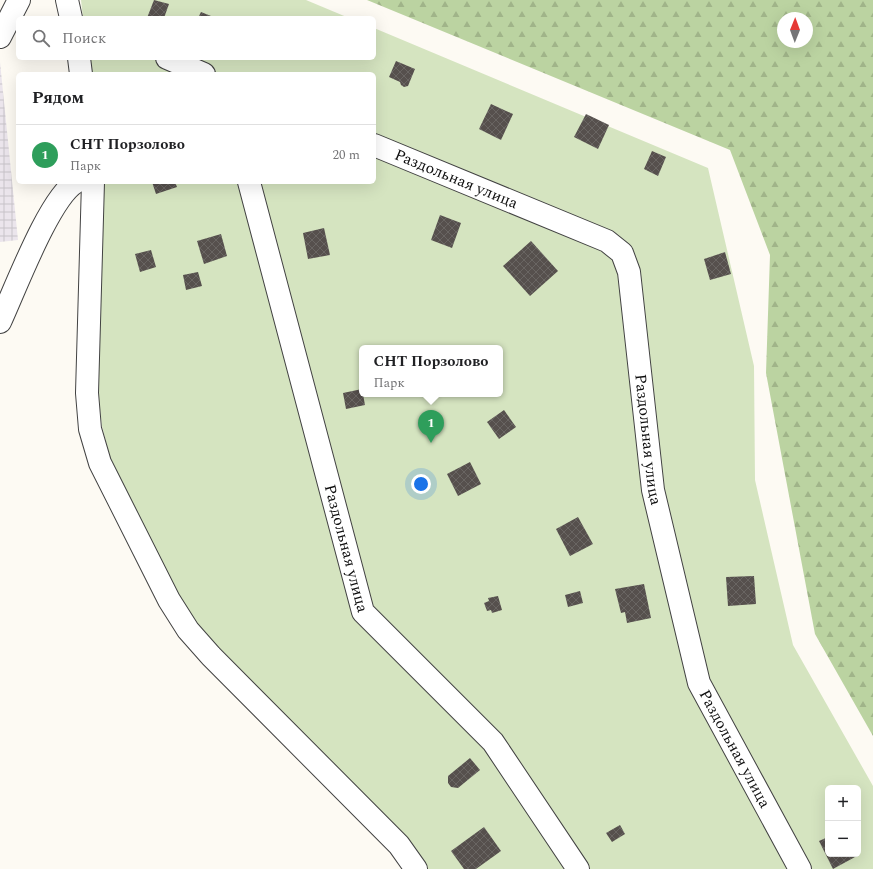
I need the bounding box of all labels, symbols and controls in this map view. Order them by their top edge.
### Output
north arrow [777,12,813,48]
search box [16,16,376,60]
icon: search [30,27,52,49]
text: Поиск [62,27,106,50]
text: Рядом [32,85,84,111]
text: СНТ Порзолово [70,133,185,156]
street label: Раздольная улица [391,143,522,215]
text: 1 [41,145,49,165]
text: 20 m [333,145,360,165]
text: Парк [70,156,101,176]
popup [359,345,503,397]
text: СНТ Порзолово [374,350,488,373]
text: Парк [374,373,405,393]
street label: Раздольная улица [628,373,668,508]
pin: 1 [418,410,444,443]
your location [411,474,431,494]
street label: Раздольная улица [318,482,375,615]
street label: Раздольная улица [693,685,777,813]
map controls [825,785,861,857]
button: + [825,785,861,821]
button: − [825,821,861,857]

